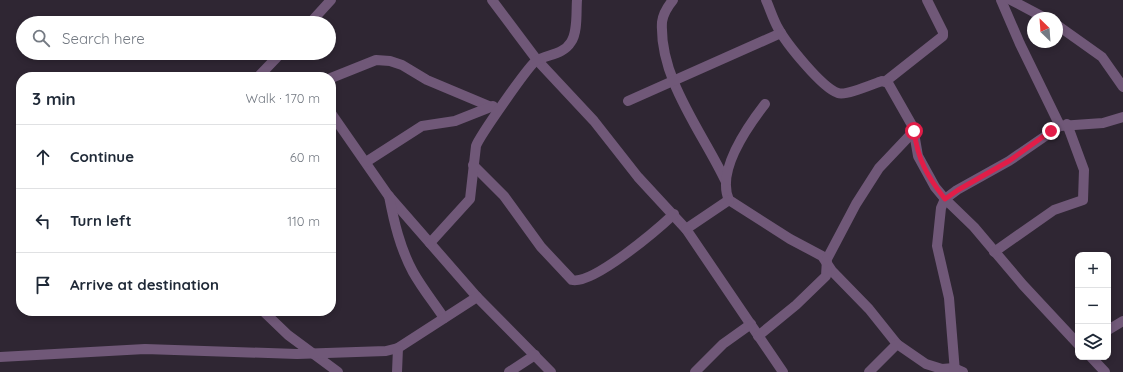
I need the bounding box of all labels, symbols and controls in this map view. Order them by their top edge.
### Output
north arrow [1027,12,1063,48]
search box [16,16,336,60]
icon: search [30,27,52,49]
text: Search here [62,29,145,48]
text: 3 min [32,88,76,109]
text: Walk · 170 m [245,90,320,106]
route start [905,122,923,140]
route end [1042,122,1060,140]
icon: ahead [32,146,54,168]
text: Continue [70,147,134,166]
text: 60 m [290,149,320,165]
icon: left [32,210,54,232]
text: Turn left [70,211,132,230]
text: 110 m [287,213,320,229]
map controls [1075,252,1111,360]
button: + [1075,252,1111,288]
icon: arrive [32,274,54,296]
text: Arrive at destination [70,275,219,294]
button: − [1075,288,1111,324]
button: layers [1075,324,1111,360]

